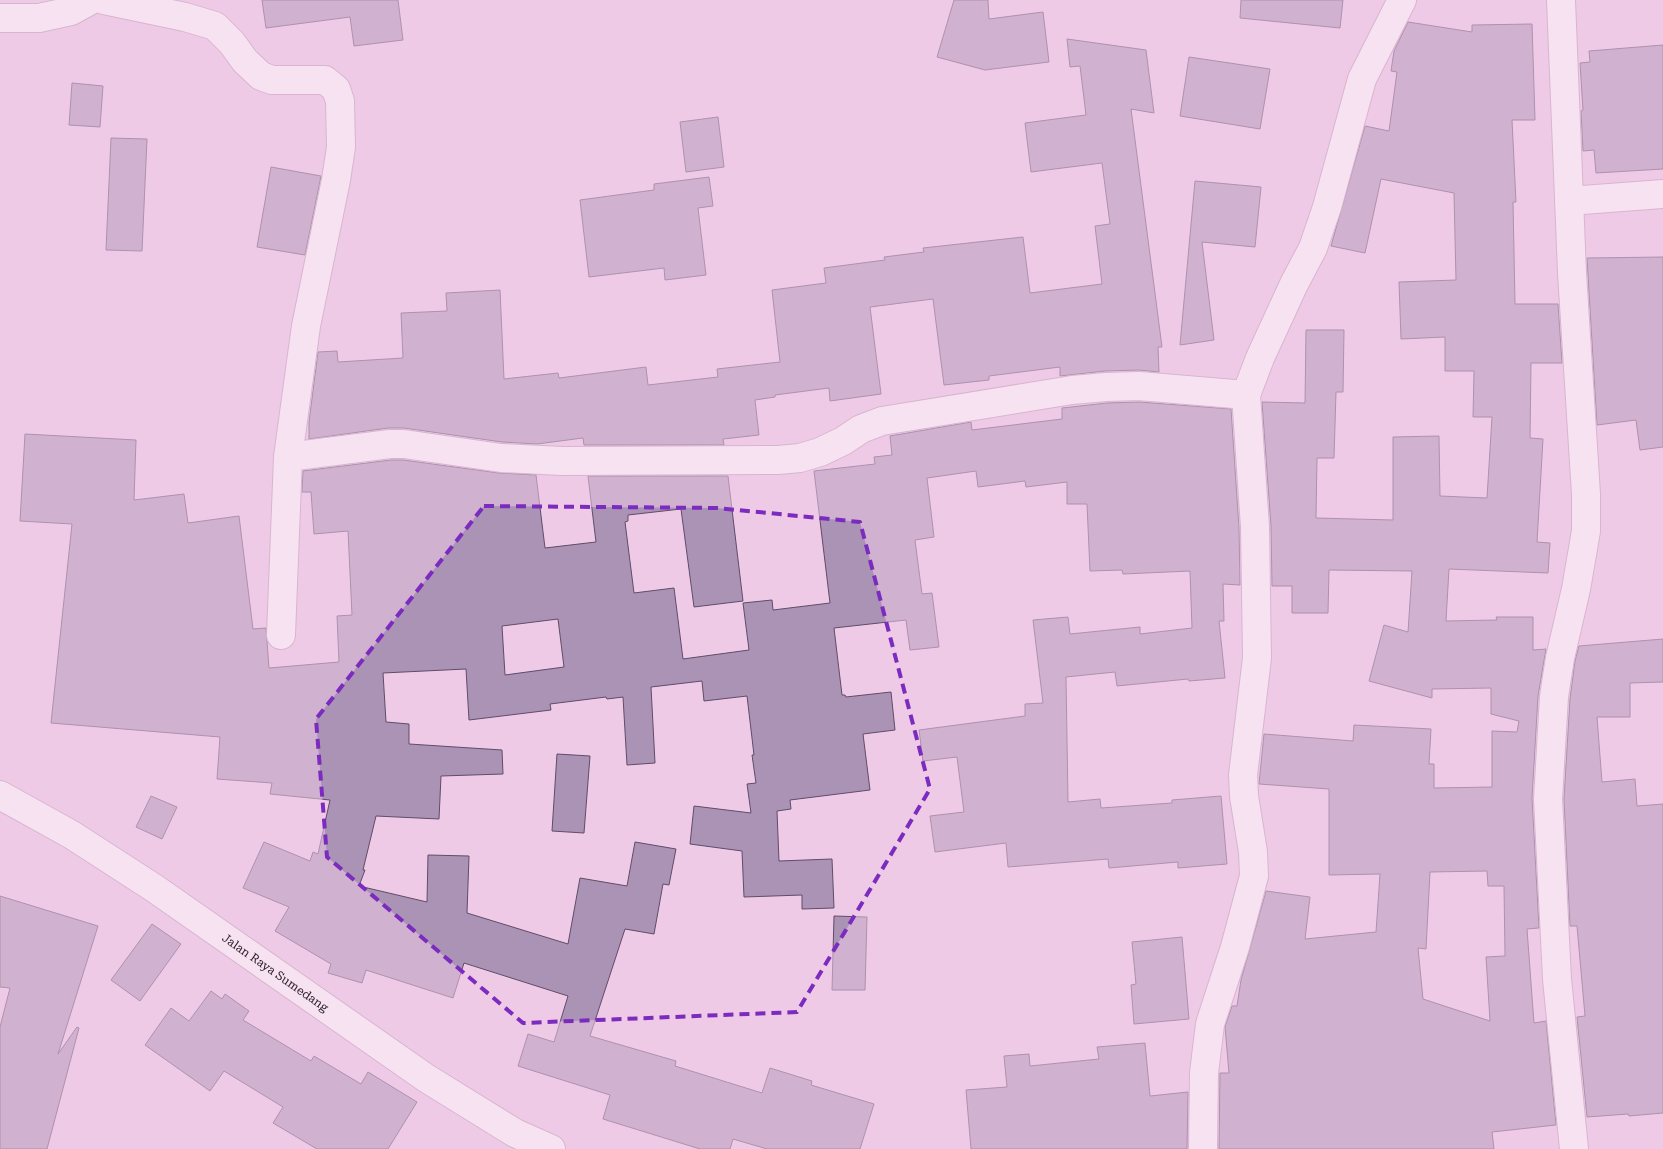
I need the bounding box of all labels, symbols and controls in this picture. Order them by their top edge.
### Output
street label: Jalan Raya Sumedang [220,931,331,1015]

